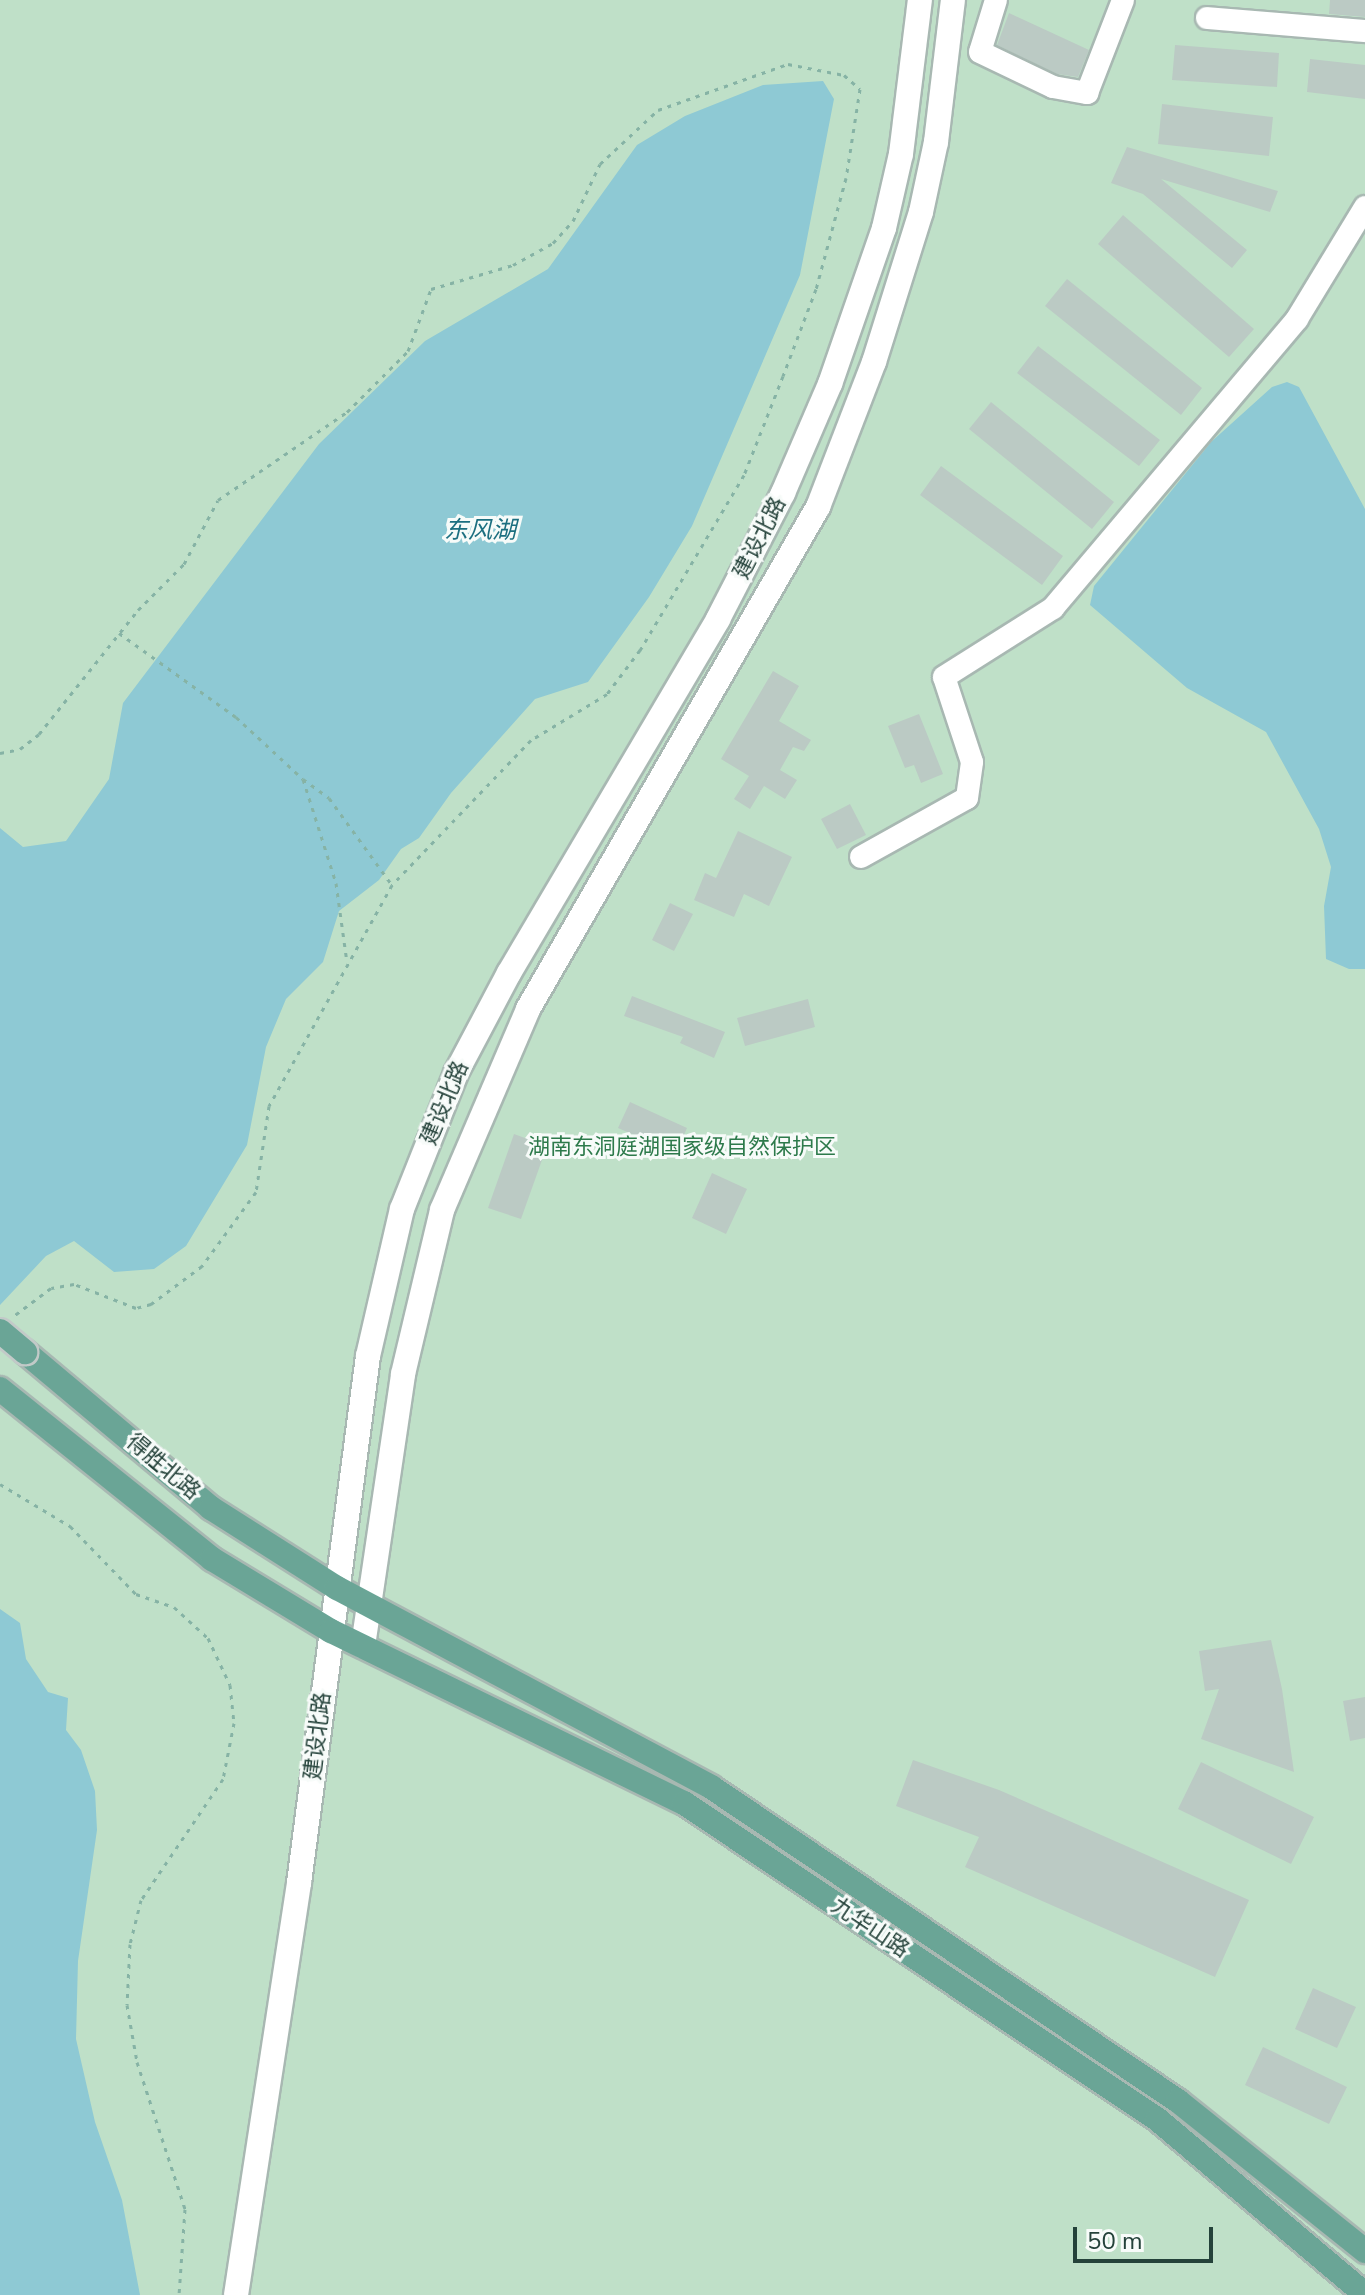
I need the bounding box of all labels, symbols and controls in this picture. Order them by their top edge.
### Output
street label: 建设北路 [728,493,792,583]
water label: 东风湖 [444,517,516,545]
street label: 建设北路 [416,1057,474,1149]
park label: 湖南东洞庭湖国家级自然保护区 [528,1135,836,1161]
street label: 得胜北路 [121,1429,205,1505]
street label: 建设北路 [300,1691,336,1781]
street label: 九华山路 [826,1892,914,1964]
scale bar [1077,2211,1217,2261]
text: 50 m [1087,2225,1143,2257]

